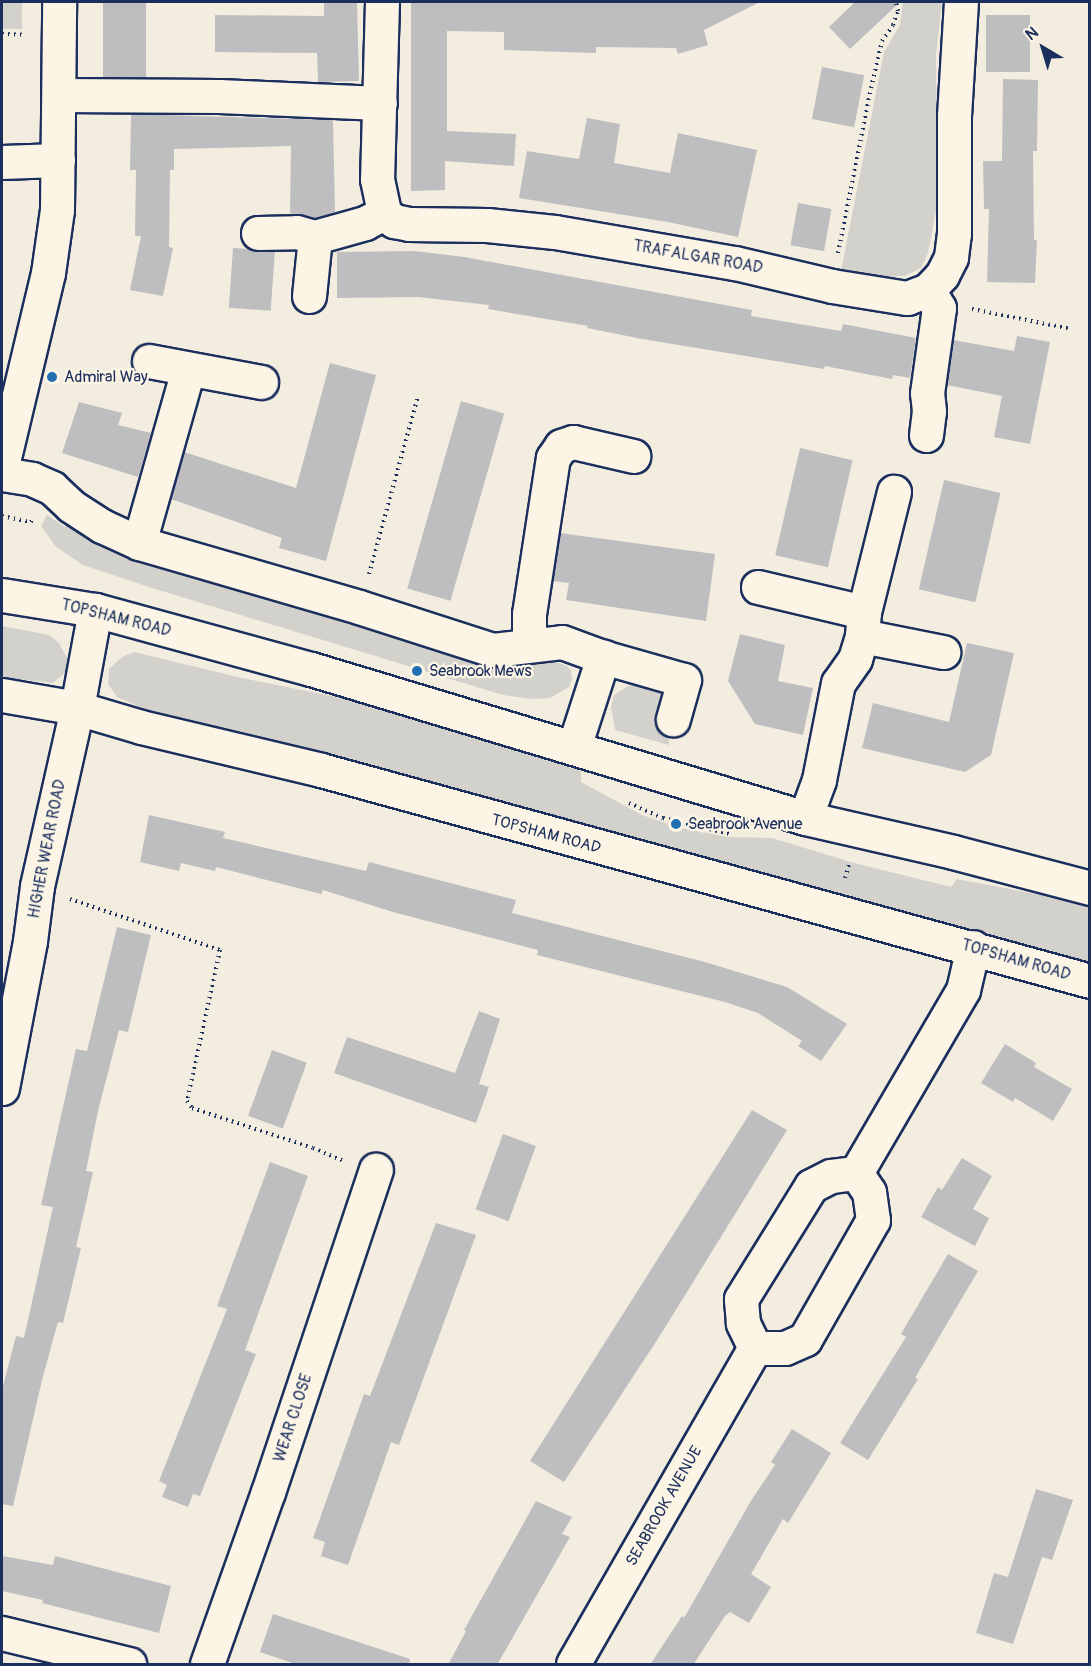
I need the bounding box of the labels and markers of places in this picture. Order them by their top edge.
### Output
place label: Admiral Way [64,367,148,387]
marker: Admiral Way [45,370,59,384]
place label: Seabrook Mews [429,661,532,681]
marker: Seabrook Mews [410,664,424,678]
place label: Seabrook Avenue [688,814,802,834]
marker: Seabrook Avenue [669,817,683,831]

